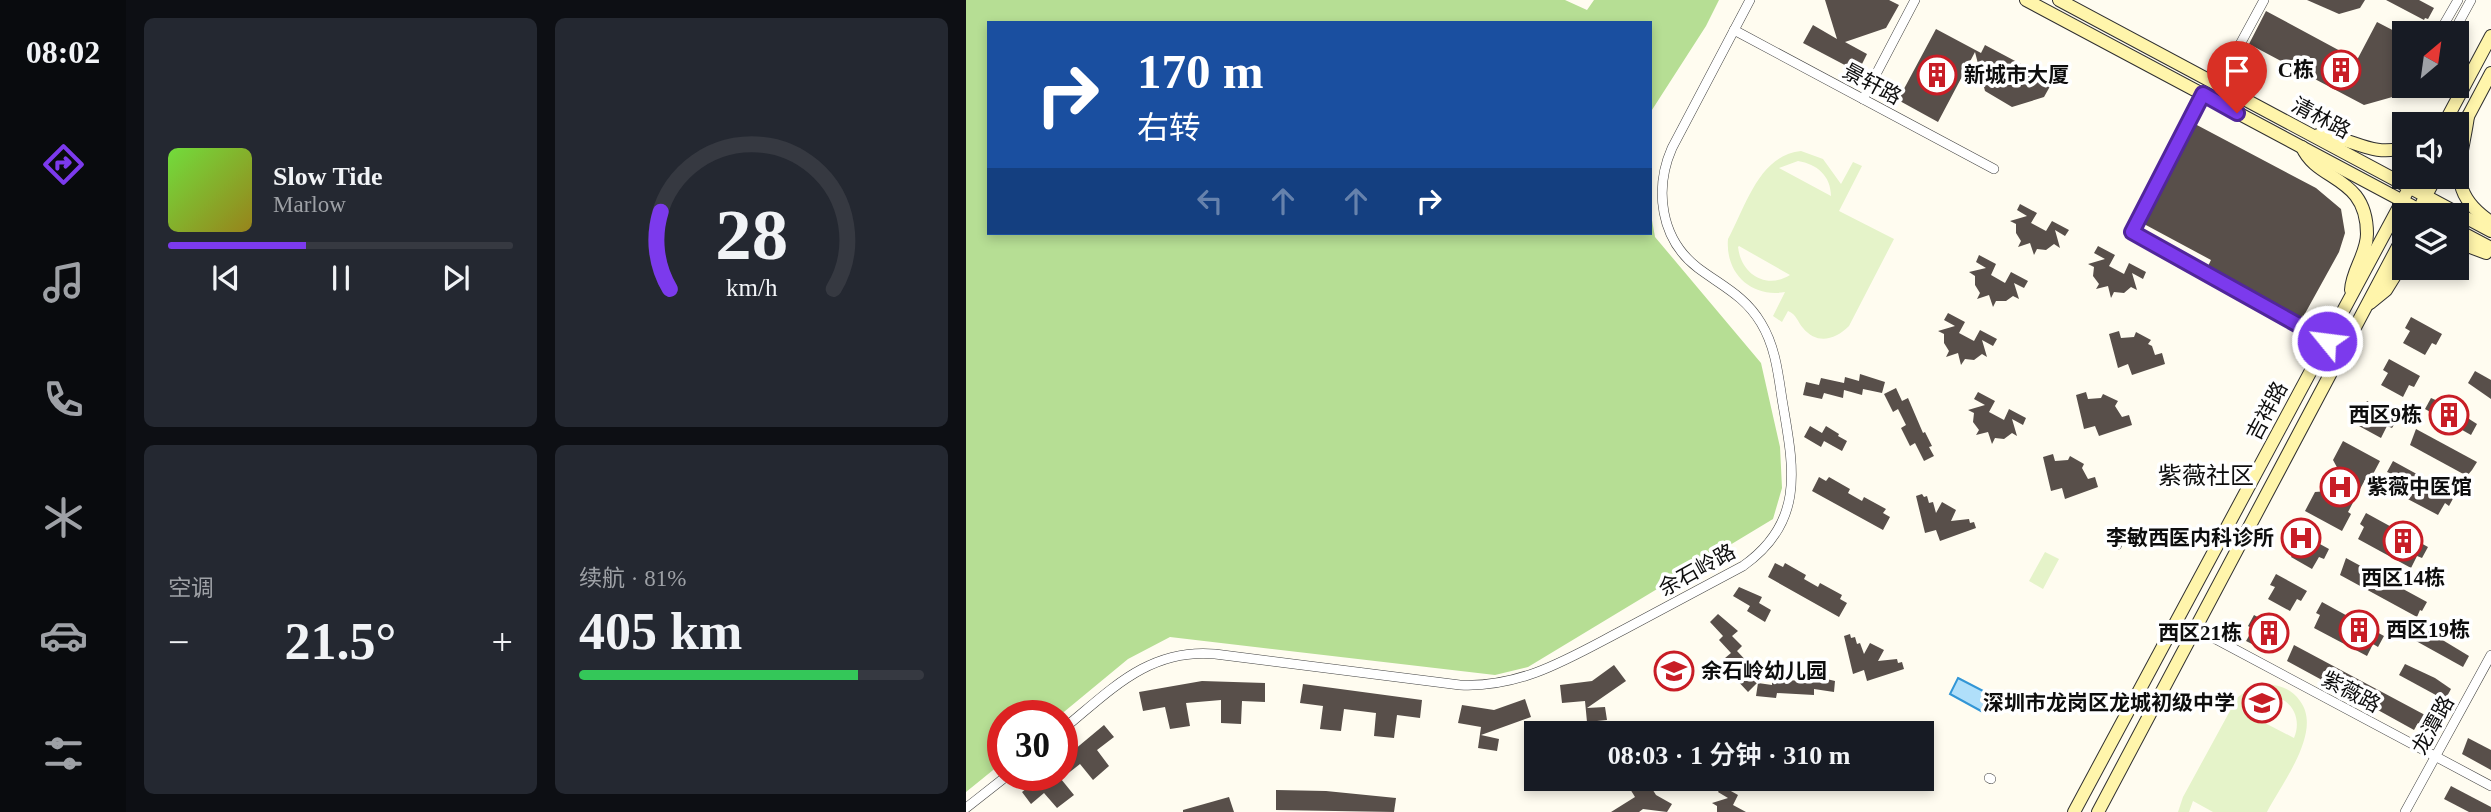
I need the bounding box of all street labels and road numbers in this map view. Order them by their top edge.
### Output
street label: 景轩路 [1839,59,1905,109]
street label: 清林路 [2288,93,2354,143]
street label: 吉祥路 [2242,378,2292,444]
street label: 余石岭路 [1654,539,1740,601]
street label: 紫薇路 [2318,667,2384,717]
street label: 龙潭路 [2407,692,2459,758]

